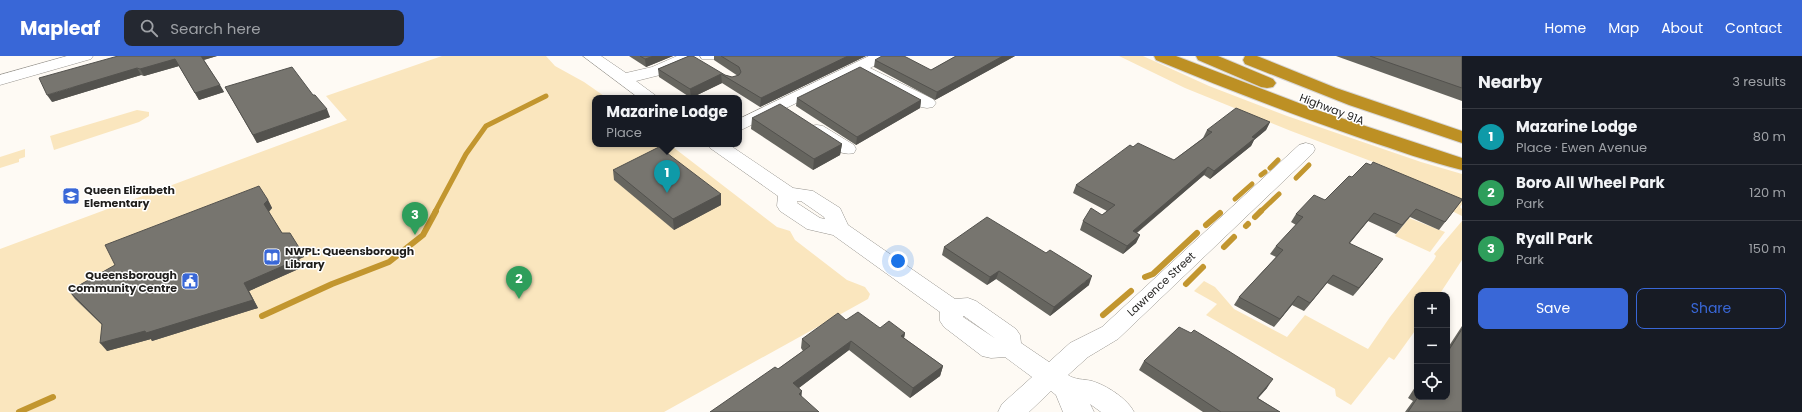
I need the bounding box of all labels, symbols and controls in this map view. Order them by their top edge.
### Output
search box [124,10,404,46]
text: Mapleaf [20,15,100,42]
icon: search [138,17,160,39]
text: Search here [170,18,261,39]
text: Home [1544,18,1586,38]
text: Map [1608,18,1639,38]
text: About [1661,18,1703,38]
text: Contact [1725,18,1782,38]
text: Nearby [1478,70,1542,94]
text: 3 results [1732,72,1786,91]
street label: Highway 91A [1297,89,1367,129]
popup [592,95,742,147]
text: Mazarine Lodge [606,101,728,122]
text: Mazarine Lodge [1516,116,1637,137]
text: Place [606,123,642,142]
text: 1 [1489,127,1493,146]
text: 80 m [1753,127,1786,146]
text: Place · Ewen Avenue [1516,138,1647,157]
pin: 1 [654,160,680,193]
text: Boro All Wheel Park [1516,172,1665,193]
place label: Queen Elizabeth Elementary [84,182,175,211]
text: 2 [1487,183,1495,202]
text: 120 m [1749,183,1786,202]
school or university icon: Queen Elizabeth Elementary [61,186,81,206]
text: Park [1516,194,1544,213]
pin: 3 [402,202,428,235]
text: Ryall Park [1516,228,1593,249]
text: 3 [1487,239,1495,258]
text: 150 m [1749,239,1786,258]
place label: NWPL: Queensborough Library [285,243,414,272]
library icon: NWPL: Queensborough Library [262,247,282,267]
street label: Lawrence Street [1123,248,1199,320]
text: Park [1516,250,1544,269]
your location [888,251,908,271]
pin: 2 [506,266,532,299]
place label: Queensborough Community Centre [68,267,177,296]
public building icon: Queensborough Community Centre [180,271,200,291]
button: Save [1478,288,1628,329]
button: Share [1636,288,1786,329]
map controls [1414,292,1450,400]
button: + [1414,292,1450,328]
button: − [1414,328,1450,364]
button: locate [1414,364,1450,400]

